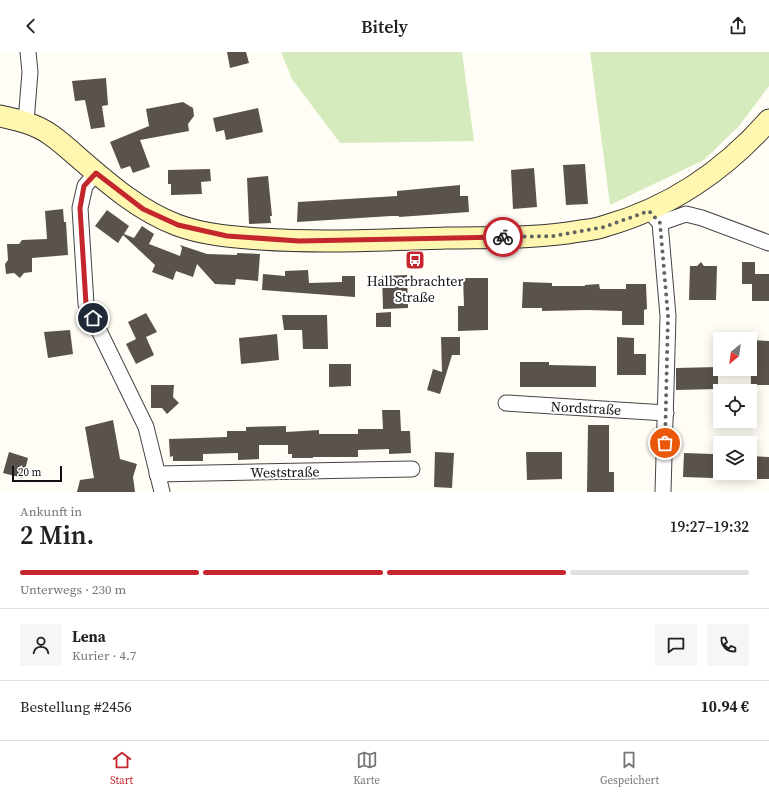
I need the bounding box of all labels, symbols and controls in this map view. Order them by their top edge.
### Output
text: Bitely [361,14,408,39]
icon: back [20,15,42,37]
icon: share [727,15,749,37]
courier [483,217,523,257]
icon: bike [492,226,514,248]
bus stop icon: Halberbrachter Straße [404,249,426,271]
place label: Halberbrachter Straße [367,271,463,307]
pin [76,301,110,335]
icon: home [82,307,104,329]
north arrow [713,332,757,376]
map controls [713,332,757,480]
button: locate [713,384,757,428]
street label: Nordstraße [550,396,622,420]
pin [648,426,682,460]
icon: bag [654,432,676,454]
button: layers [713,436,757,480]
street label: Weststraße [250,461,320,483]
scale bar [12,464,62,483]
text: 20 m [18,465,41,480]
text: Ankunft in [20,503,82,520]
text: 19:27–19:32 [670,516,749,537]
text: 2 Min. [20,517,94,553]
text: Unterwegs · 230 m [20,581,126,598]
button: person [20,624,62,666]
button: chat [655,624,697,666]
button: phone [707,624,749,666]
text: Lena [72,626,106,647]
text: Kurier · 4.7 [72,647,136,664]
text: Bestellung #2456 [20,696,132,717]
text: 10.94 € [701,696,749,717]
tab: Start [110,749,133,788]
tab: Karte [353,749,380,788]
tab: Gespeichert [600,749,659,788]

